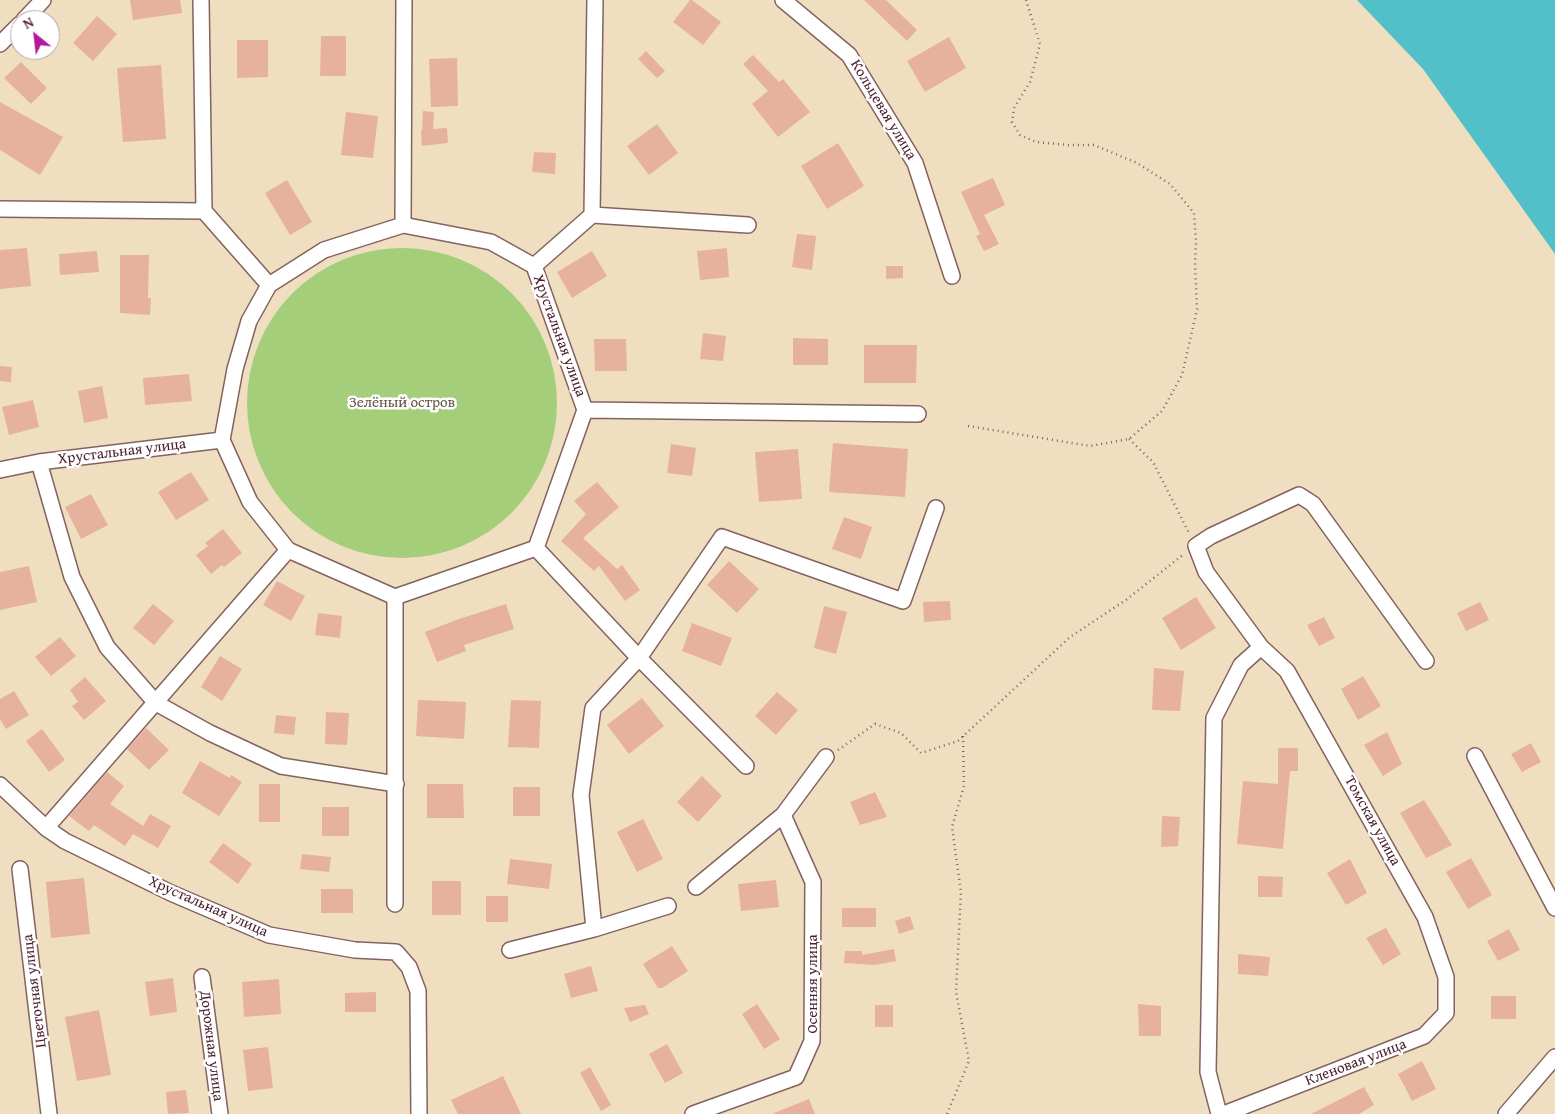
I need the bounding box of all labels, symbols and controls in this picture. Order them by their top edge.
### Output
north arrow [10,10,60,60]
text: N [19,12,37,34]
street label: Кольцевая улица [846,57,920,163]
street label: Хрустальная улица [529,272,589,400]
park label: Зелёный остров [349,394,455,412]
street label: Хрустальная улица [57,435,187,469]
street label: Томская улица [1340,773,1404,869]
street label: Хрустальная улица [146,873,270,941]
street label: Цветочная улица [19,933,51,1049]
street label: Осенняя улица [804,934,822,1034]
street label: Дорожная улица [195,990,227,1102]
street label: Кленовая улица [1303,1035,1409,1091]

